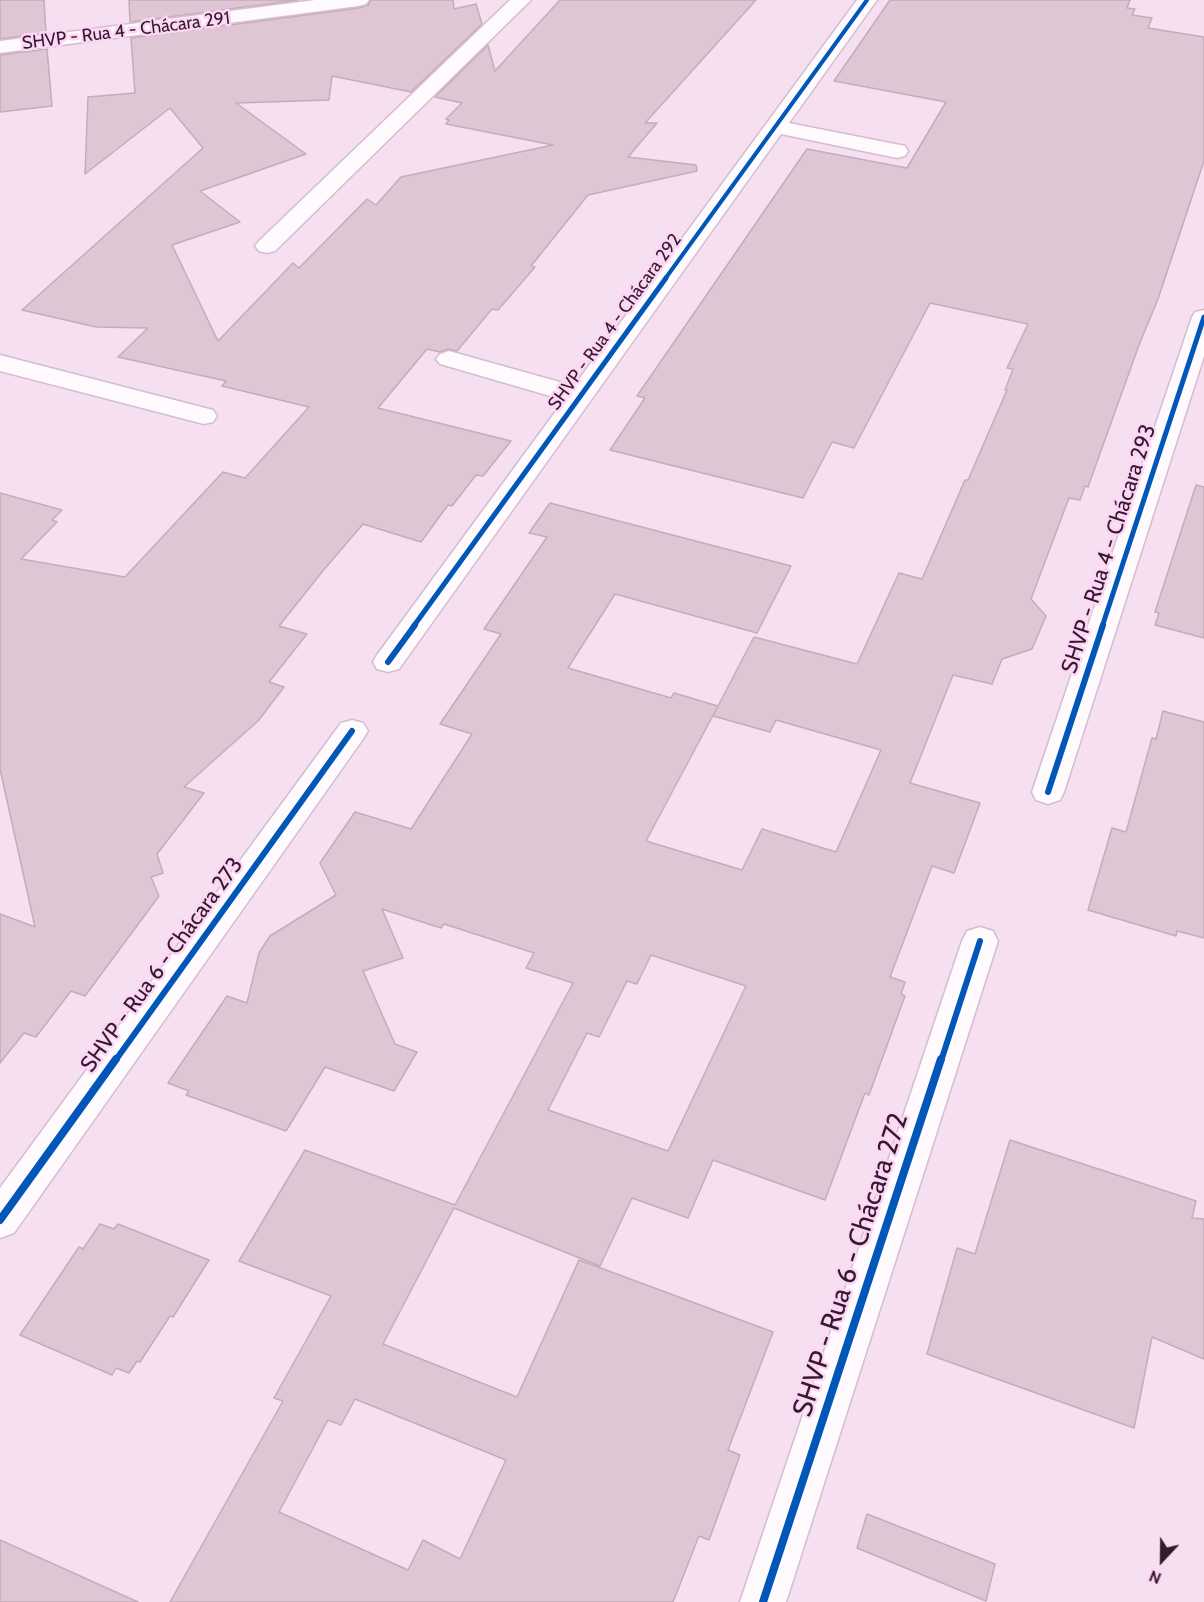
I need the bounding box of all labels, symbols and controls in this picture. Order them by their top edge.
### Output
street label: SHVP - Rua 4 - Chácara 291 [21,8,231,54]
street label: SHVP - Rua 4 - Chácara 292 [544,230,686,414]
street label: SHVP - Rua 4 - Chácara 293 [1056,421,1162,677]
street label: SHVP - Rua 6 - Chácara 273 [75,853,249,1077]
street label: SHVP - Rua 6 - Chácara 272 [787,1109,915,1421]
north arrow [1132,1530,1192,1590]
text: N [1146,1566,1164,1588]

